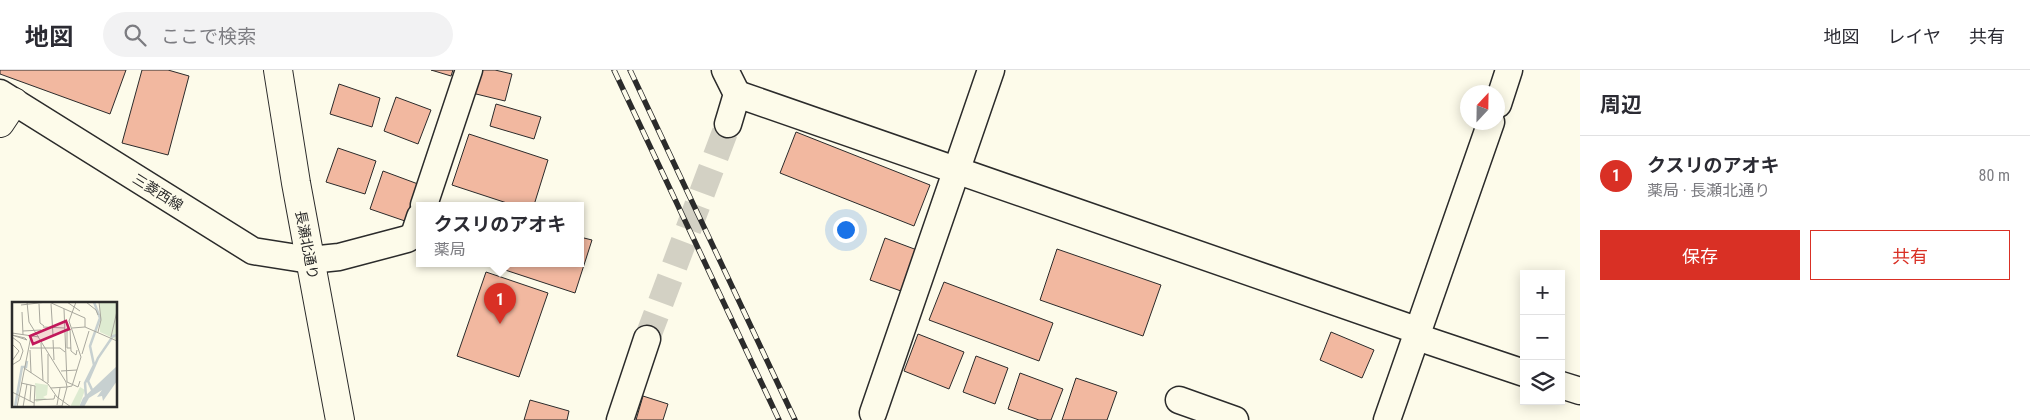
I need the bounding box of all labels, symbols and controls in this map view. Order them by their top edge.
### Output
search box [103,12,453,57]
icon: search [121,21,149,49]
text: 地図 [25,23,73,51]
text: ここで検索 [161,25,256,48]
text: 地図 [1824,26,1860,47]
text: レイヤ [1888,26,1941,47]
text: 共有 [1969,26,2005,47]
north arrow [1460,85,1505,130]
text: 周辺 [1600,93,1642,117]
text: クスリのアオキ [1647,154,1779,177]
text: 1 [1612,166,1620,185]
text: 80 m [1978,166,2010,185]
street label: 三菱西線 [130,170,186,214]
text: 薬局 · 長瀬北通り [1647,181,1770,200]
popup [416,202,584,267]
street label: 長瀬北通り [292,209,322,281]
text: クスリのアオキ [434,213,566,236]
your location [833,217,859,243]
button: 保存 [1600,230,1800,280]
button: 共有 [1810,230,2010,280]
text: 薬局 [434,240,466,259]
map controls [1520,270,1565,405]
button: + [1520,270,1565,315]
pin: 1 [484,283,516,324]
inset map [12,302,118,408]
button: − [1520,315,1565,360]
button: layers [1520,360,1565,405]

